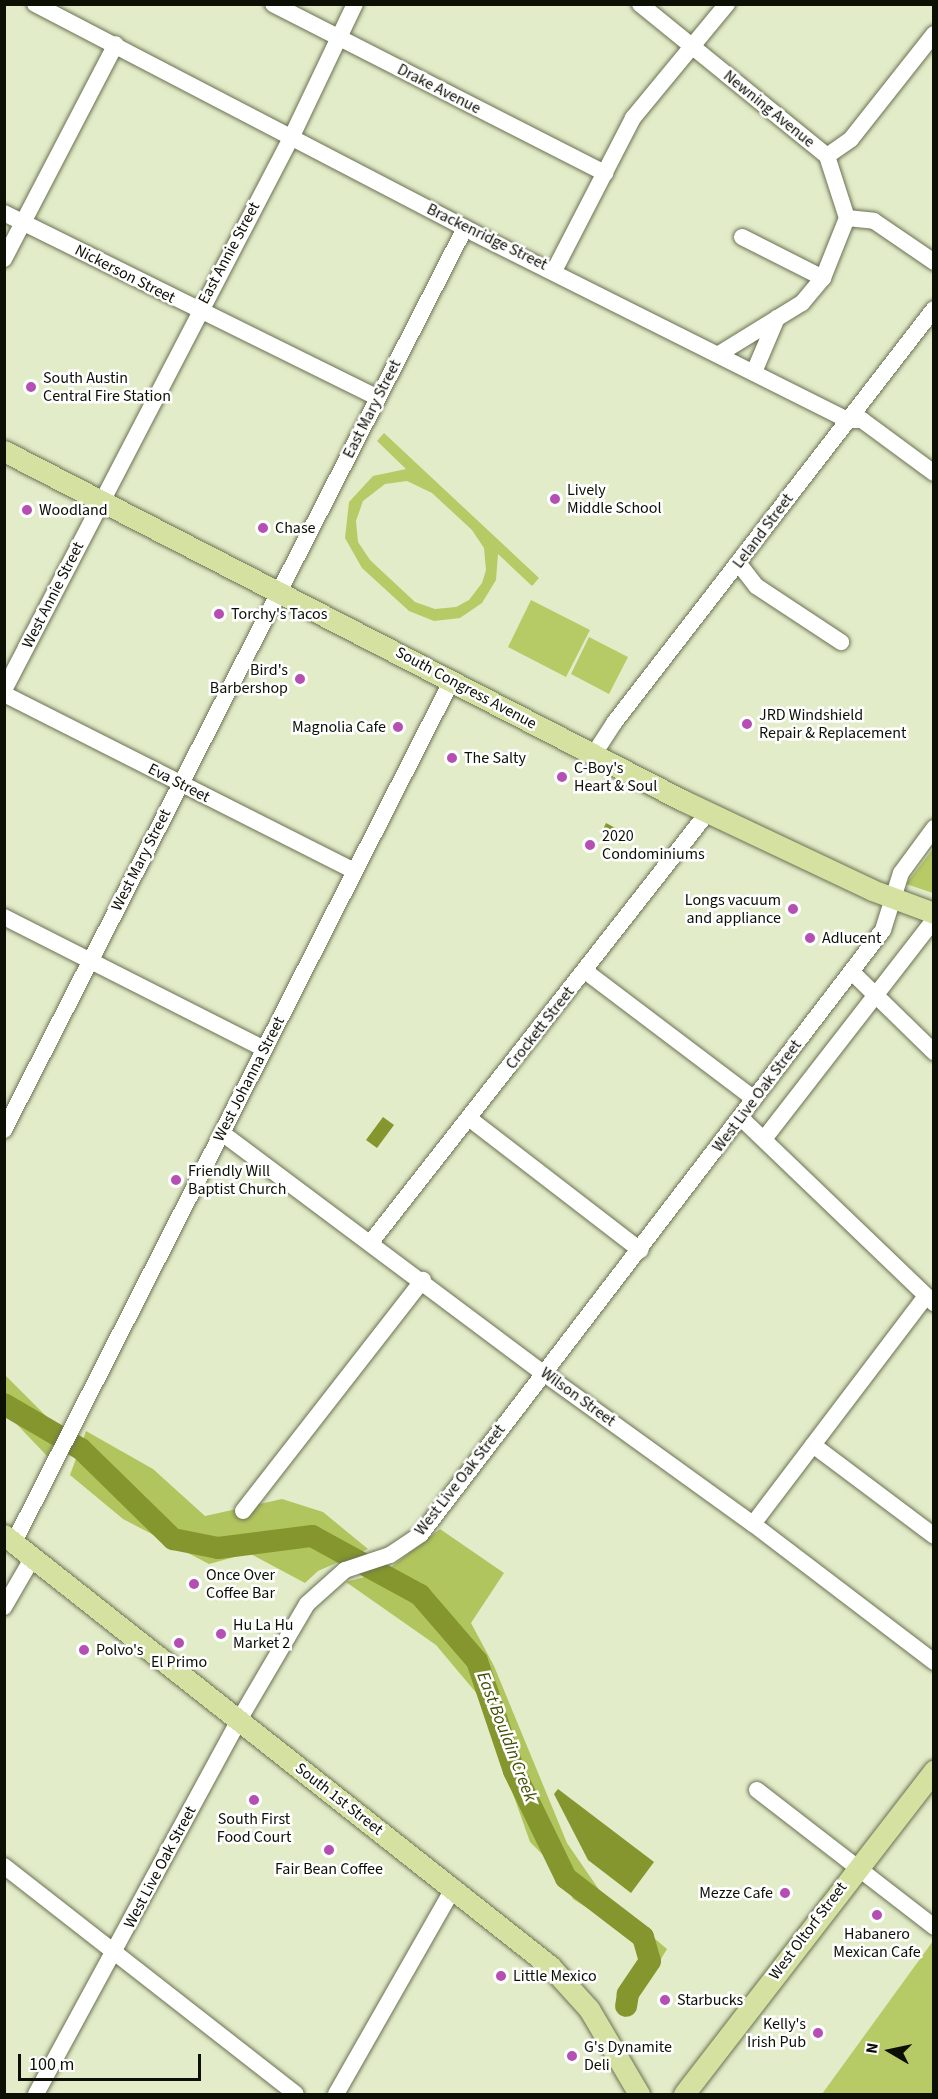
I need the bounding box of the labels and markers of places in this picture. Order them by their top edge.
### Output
place label: South Austin Central Fire Station [43,368,171,406]
marker: South Austin Central Fire Station [24,380,38,394]
place label: Lively Middle School [567,480,662,518]
marker: Lively Middle School [548,492,562,506]
place label: Woodland [39,500,108,520]
marker: Woodland [20,503,34,517]
place label: Chase [275,518,316,538]
marker: Chase [256,521,270,535]
place label: Torchy's Tacos [231,604,327,624]
marker: Torchy's Tacos [212,607,226,621]
place label: Bird's Barbershop [210,660,288,698]
marker: Bird's Barbershop [293,672,307,686]
place label: JRD Windshield Repair & Replacement [759,705,906,743]
place label: Magnolia Cafe [292,717,386,737]
marker: JRD Windshield Repair & Replacement [740,717,754,731]
marker: Magnolia Cafe [391,720,405,734]
place label: The Salty [464,748,526,768]
marker: The Salty [445,751,459,765]
place label: C-Boy's Heart & Soul [574,758,657,796]
marker: C-Boy's Heart & Soul [555,770,569,784]
place label: 2020 Condominiums [602,826,705,864]
marker: 2020 Condominiums [583,838,597,852]
place label: Longs vacuum and appliance [685,890,781,928]
marker: Longs vacuum and appliance [786,902,800,916]
place label: Adlucent [822,928,881,948]
marker: Adlucent [803,931,817,945]
place label: Friendly Will Baptist Church [188,1161,286,1199]
marker: Friendly Will Baptist Church [169,1173,183,1187]
place label: Once Over Coffee Bar [206,1565,275,1603]
marker: Once Over Coffee Bar [187,1577,201,1591]
place label: Hu La Hu Market 2 [233,1615,294,1653]
marker: Hu La Hu Market 2 [214,1627,228,1641]
marker: El Primo [172,1636,186,1650]
place label: Polvo's [96,1640,143,1660]
marker: Polvo's [77,1643,91,1657]
place label: El Primo [151,1652,207,1672]
marker: South First Food Court [247,1793,261,1807]
place label: South First Food Court [217,1809,291,1847]
marker: Fair Bean Coffee [322,1843,336,1857]
place label: Fair Bean Coffee [275,1859,383,1879]
place label: Mezze Cafe [699,1883,773,1903]
marker: Mezze Cafe [778,1886,792,1900]
marker: Habanero Mexican Cafe [870,1908,884,1922]
place label: Habanero Mexican Cafe [833,1924,921,1962]
place label: Little Mexico [513,1966,597,1986]
marker: Little Mexico [494,1969,508,1983]
place label: Starbucks [677,1990,743,2010]
marker: Starbucks [658,1993,672,2007]
place label: Kelly's Irish Pub [747,2014,806,2052]
marker: Kelly's Irish Pub [811,2026,825,2040]
place label: G's Dynamite Deli [584,2037,672,2075]
marker: G's Dynamite Deli [565,2049,579,2063]

